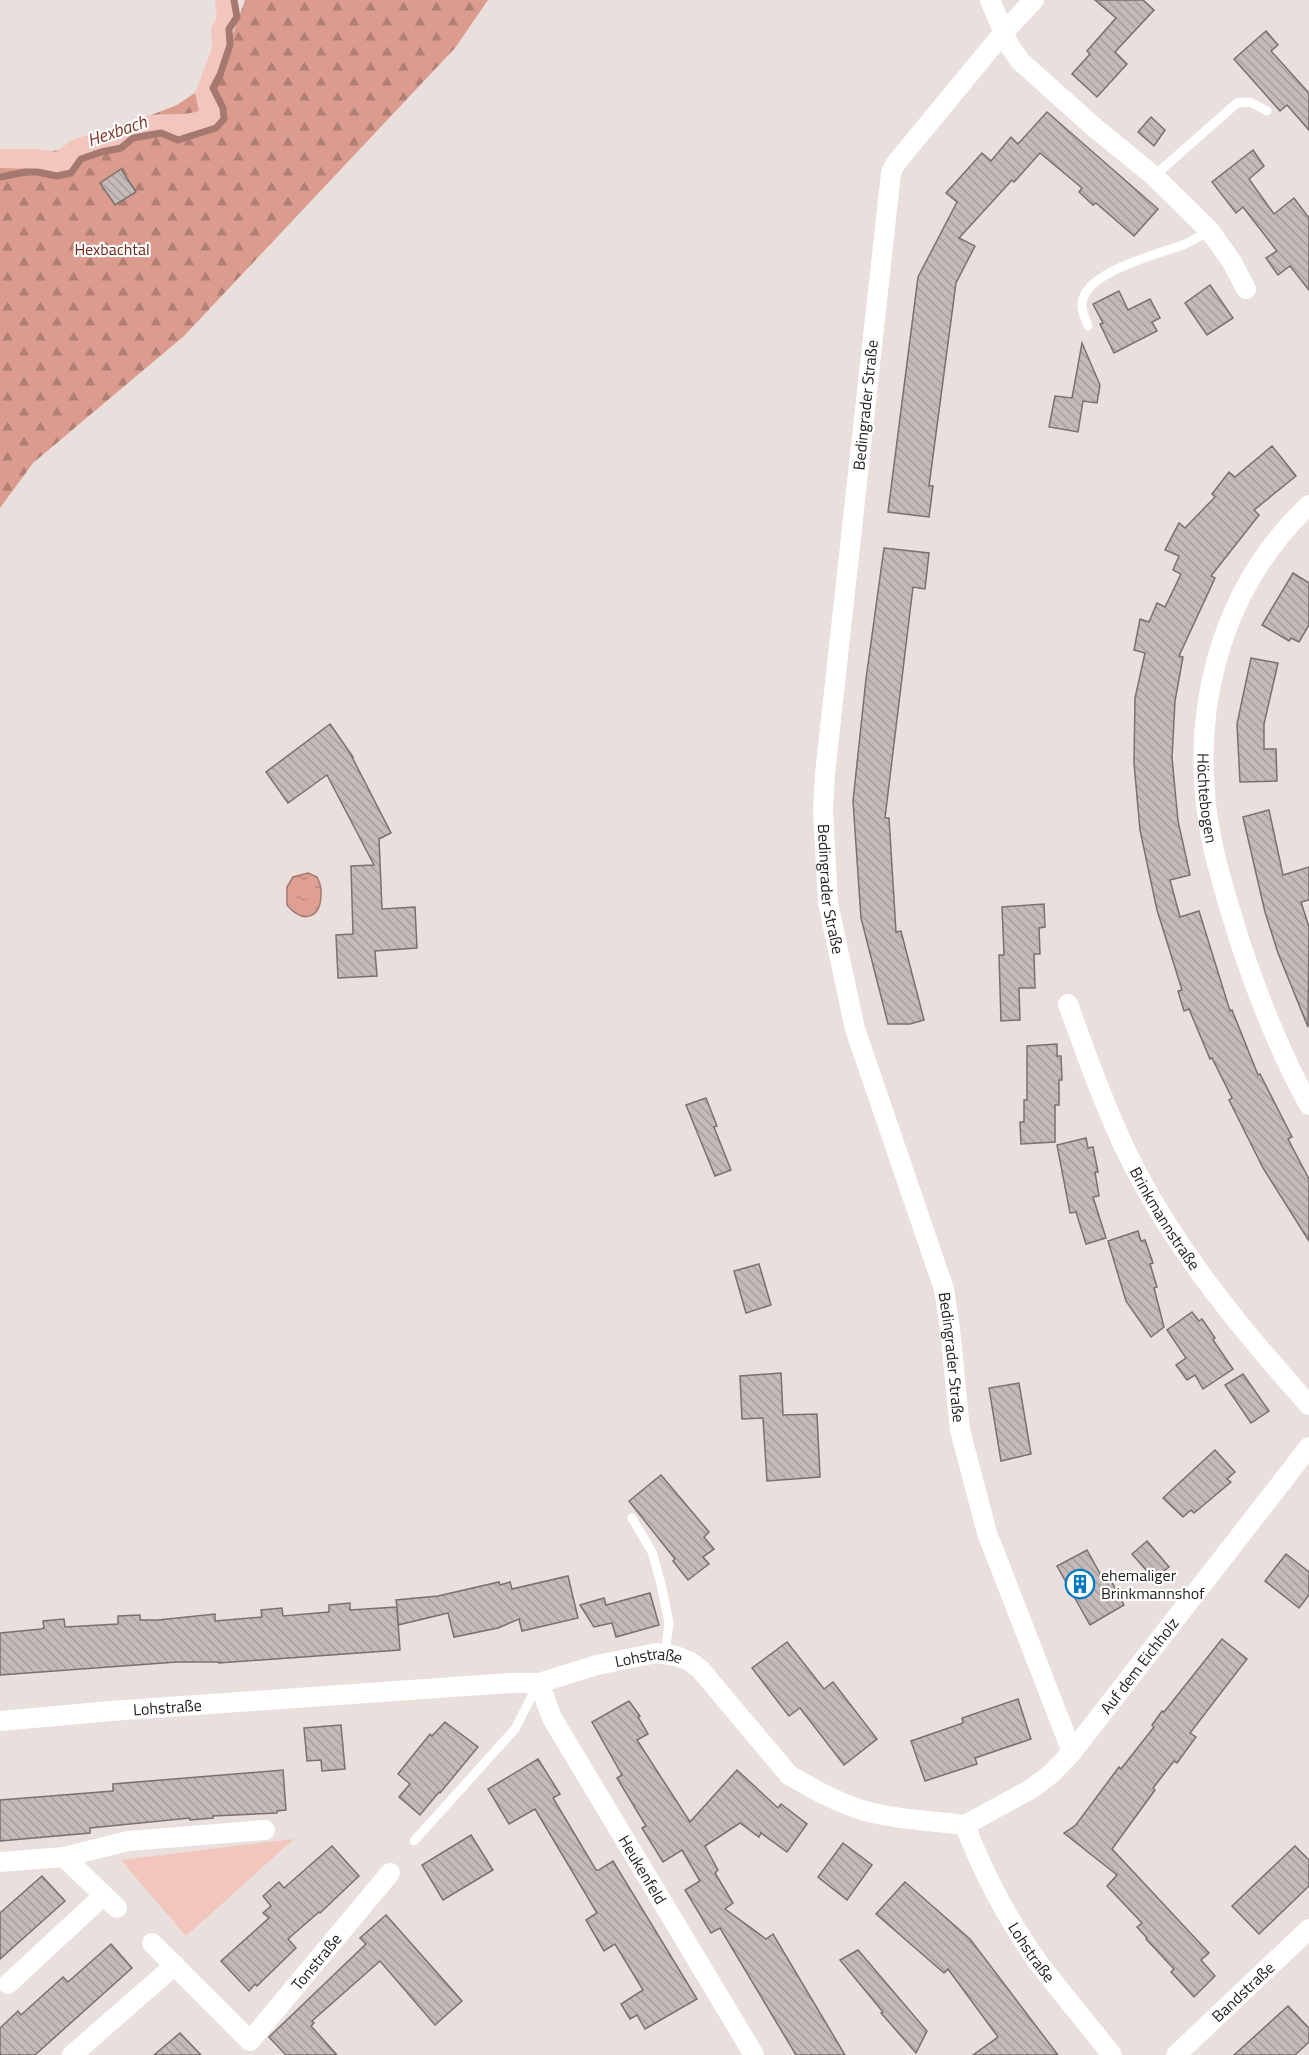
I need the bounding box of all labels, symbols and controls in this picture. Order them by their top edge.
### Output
water label: Hexbach [83,107,151,153]
park label: Hexbachtal [74,237,150,261]
street label: Bedingrader Straße [846,339,884,471]
street label: Höchtebogen [1192,753,1224,845]
street label: Bedingrader Straße [812,823,851,956]
street label: Brinkmannstraße [1124,1162,1206,1275]
street label: Bedingrader Straße [933,1290,971,1423]
place label: ehemaliger Brinkmannshof [1101,1563,1205,1605]
building icon: ehemaliger Brinkmannshof [1064,1568,1096,1600]
street label: Auf dem Eichholz [1094,1612,1184,1719]
street label: Lohstraße [613,1641,687,1673]
street label: Lohstraße [132,1693,202,1721]
street label: Heukenfeld [613,1830,673,1909]
street label: Lohstraße [1002,1917,1061,1987]
street label: Tonstraße [285,1928,347,1995]
street label: Bandstraße [1206,1956,1280,2028]

